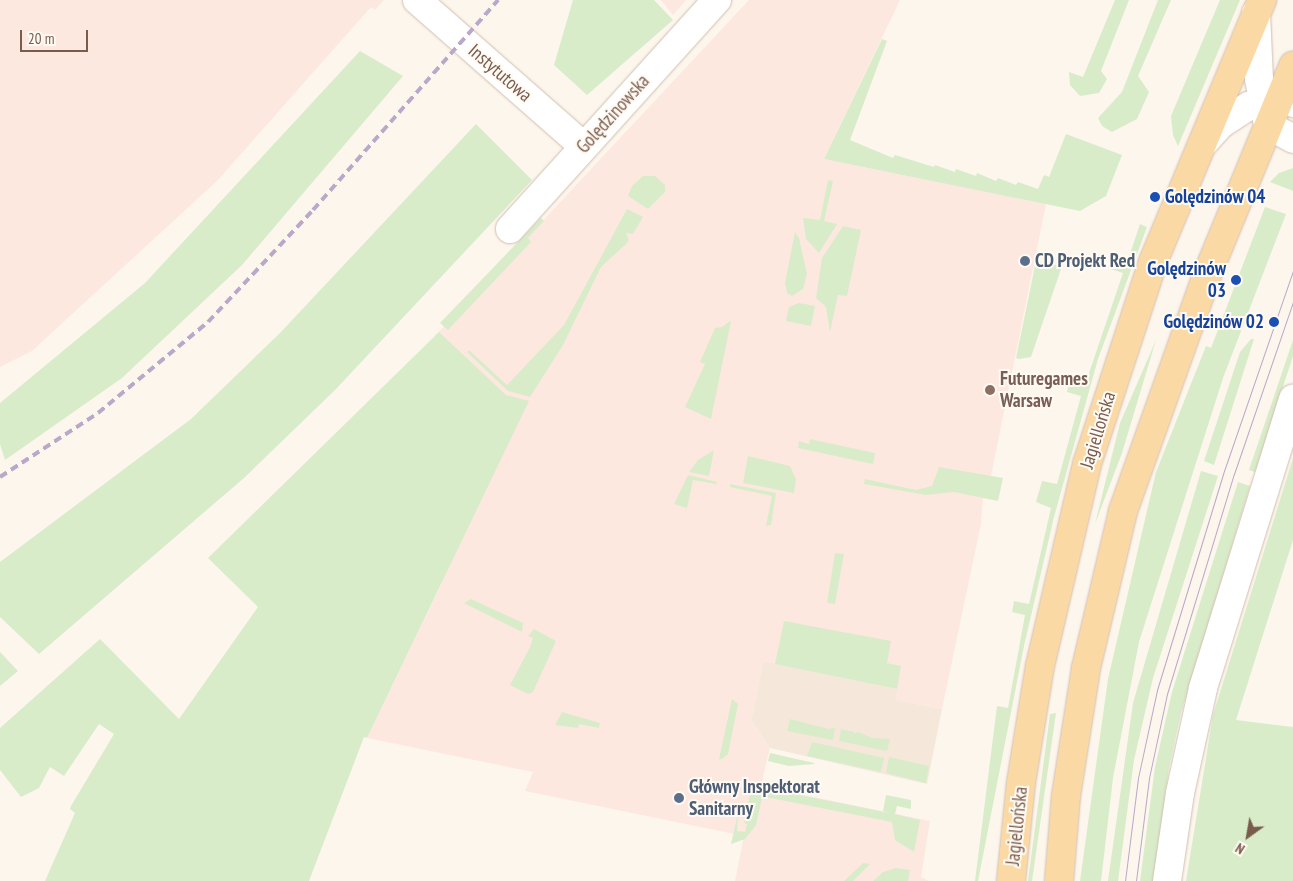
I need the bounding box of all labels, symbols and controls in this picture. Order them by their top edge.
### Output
scale bar [22,20,90,52]
text: 20 m [28,29,54,48]
street label: Instytutowa [464,39,536,107]
street label: Golędzinowska [572,70,654,158]
place label: Golędzinów 04 [1165,186,1266,208]
marker: Golędzinów 04 [1149,191,1161,203]
place label: CD Projekt Red [1035,250,1135,272]
marker: CD Projekt Red [1019,255,1031,267]
place label: Golędzinów 03 [1147,258,1226,302]
marker: Golędzinów 03 [1230,274,1242,286]
place label: Golędzinów 02 [1163,311,1264,333]
marker: Golędzinów 02 [1268,316,1280,328]
place label: Futuregames Warsaw [1000,368,1088,412]
marker: Futuregames Warsaw [984,384,996,396]
street label: Jagiellońska [1076,389,1120,471]
place label: Główny Inspektorat Sanitarny [689,776,820,820]
street label: Jagiellońska [1002,785,1032,867]
marker: Główny Inspektorat Sanitarny [673,792,685,804]
north arrow [1223,811,1273,861]
text: N [1232,839,1248,858]

